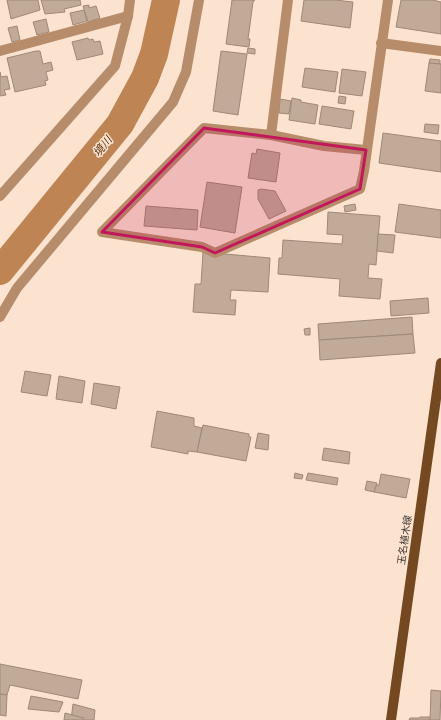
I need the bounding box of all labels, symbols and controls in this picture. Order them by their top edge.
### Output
water label: 境川 [90,133,115,159]
street label: 玉名植木線 [395,514,413,566]

